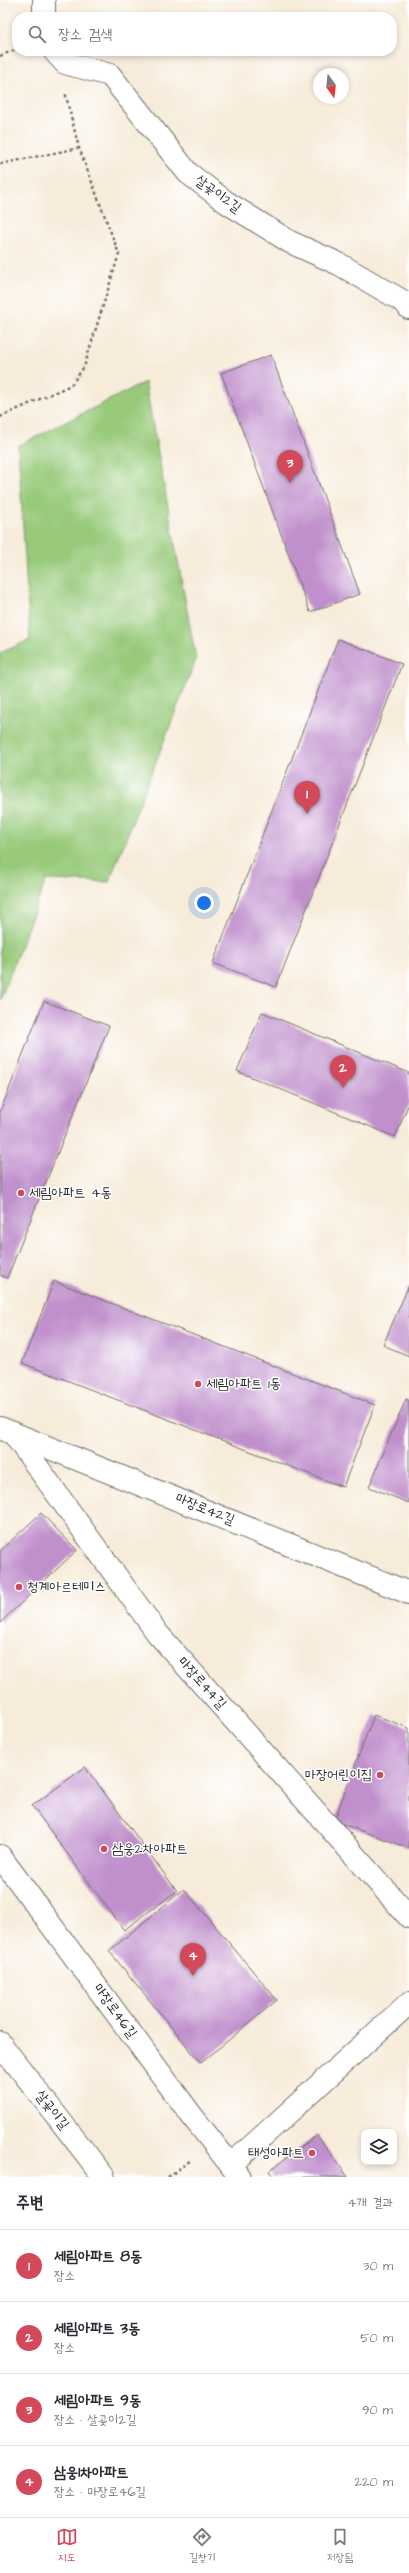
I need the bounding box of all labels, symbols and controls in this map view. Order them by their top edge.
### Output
search box [12,12,397,56]
icon: search [26,23,48,45]
text: 장소 검색 [58,24,112,45]
north arrow [313,68,349,104]
street label: 살곶이2길 [191,170,246,218]
pin: 3 [277,450,303,483]
pin: 1 [294,781,320,814]
your location [194,893,214,913]
pin: 2 [330,1055,356,1088]
place label: 세림아파트 4동 [29,1183,112,1203]
marker: 세림아파트 4동 [16,1188,26,1198]
place label: 세림아파트 1동 [206,1374,281,1394]
marker: 세림아파트 1동 [193,1379,203,1389]
street label: 마장로42길 [172,1488,238,1530]
place label: 청계아르테미스 [27,1577,106,1597]
marker: 청계아르테미스 [14,1582,24,1592]
street label: 마장로44길 [173,1652,231,1714]
place label: 마장어린이집 [304,1765,372,1785]
marker: 마장어린이집 [375,1770,385,1780]
place label: 삼웅2차아파트 [112,1839,188,1859]
marker: 삼웅2차아파트 [99,1844,109,1854]
pin: 4 [180,1943,206,1976]
street label: 마장로46길 [88,1979,142,2043]
street label: 살곶이길 [30,2086,74,2134]
map controls [361,2129,397,2165]
button: layers [361,2129,397,2165]
place label: 태성아파트 [248,2143,304,2163]
marker: 태성아파트 [307,2148,317,2158]
text: 주변 [16,2191,43,2215]
text: 4개 결과 [348,2194,393,2212]
text: 세림아파트 8동 [54,2246,142,2267]
text: 1 [28,2257,30,2275]
text: 30 m [363,2257,393,2275]
text: 장소 [54,2267,75,2285]
text: 세림아파트 3동 [54,2318,140,2339]
text: 2 [25,2329,33,2347]
text: 50 m [360,2329,393,2347]
text: 장소 [54,2339,75,2357]
text: 세림아파트 9동 [54,2390,141,2411]
text: 3 [26,2401,32,2419]
text: 90 m [362,2401,393,2419]
text: 장소 · 살곶이2길 [54,2411,136,2429]
text: 삼웅1차아파트 [54,2462,128,2483]
text: 4 [25,2473,33,2491]
text: 220 m [355,2473,393,2491]
text: 장소 · 마장로46길 [54,2483,146,2501]
tab: 지도 [56,2526,78,2565]
tab: 길찾기 [189,2526,215,2565]
tab: 저장됨 [327,2526,353,2565]

